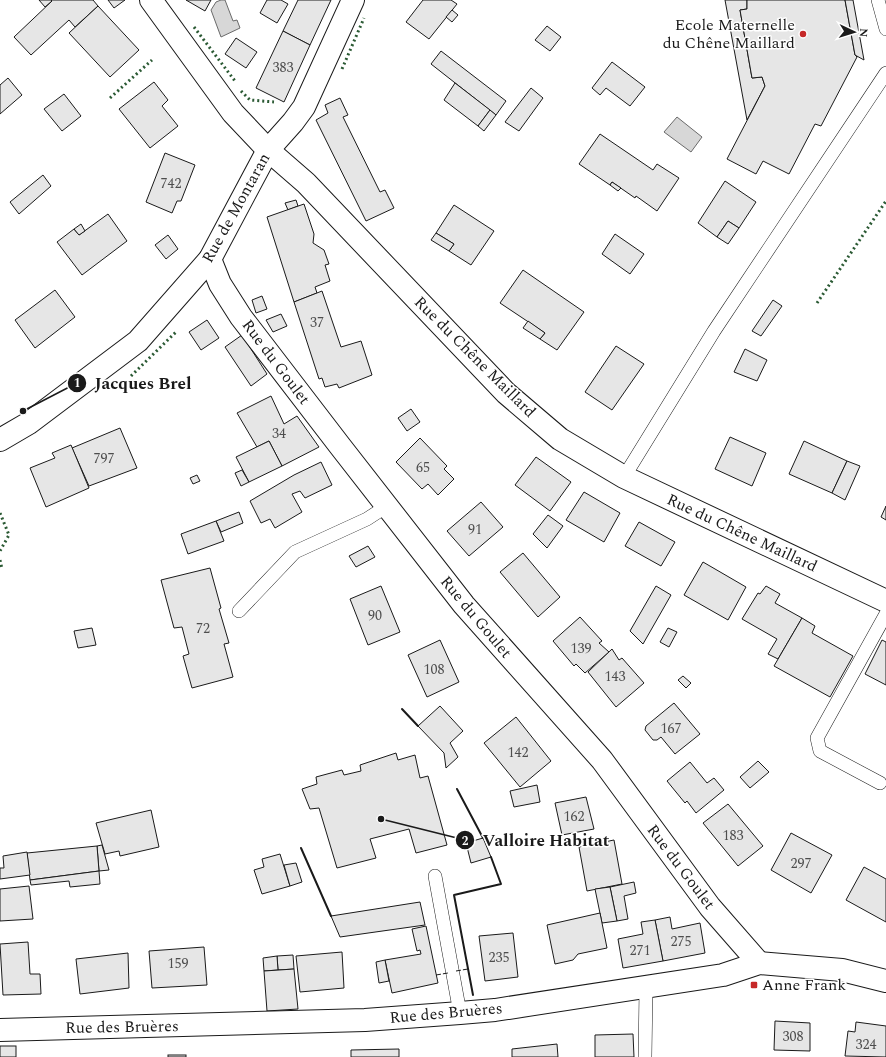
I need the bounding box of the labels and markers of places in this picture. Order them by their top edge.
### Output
place label: Ecole Maternelle du Chêne Maillard [663,13,795,55]
marker: Ecole Maternelle du Chêne Maillard [798,29,808,39]
callout: Jacques Brel [67,368,200,397]
callout: Valloire Habitat [455,826,618,855]
place label: Anne Frank [762,973,846,997]
marker: Anne Frank [749,980,759,990]

